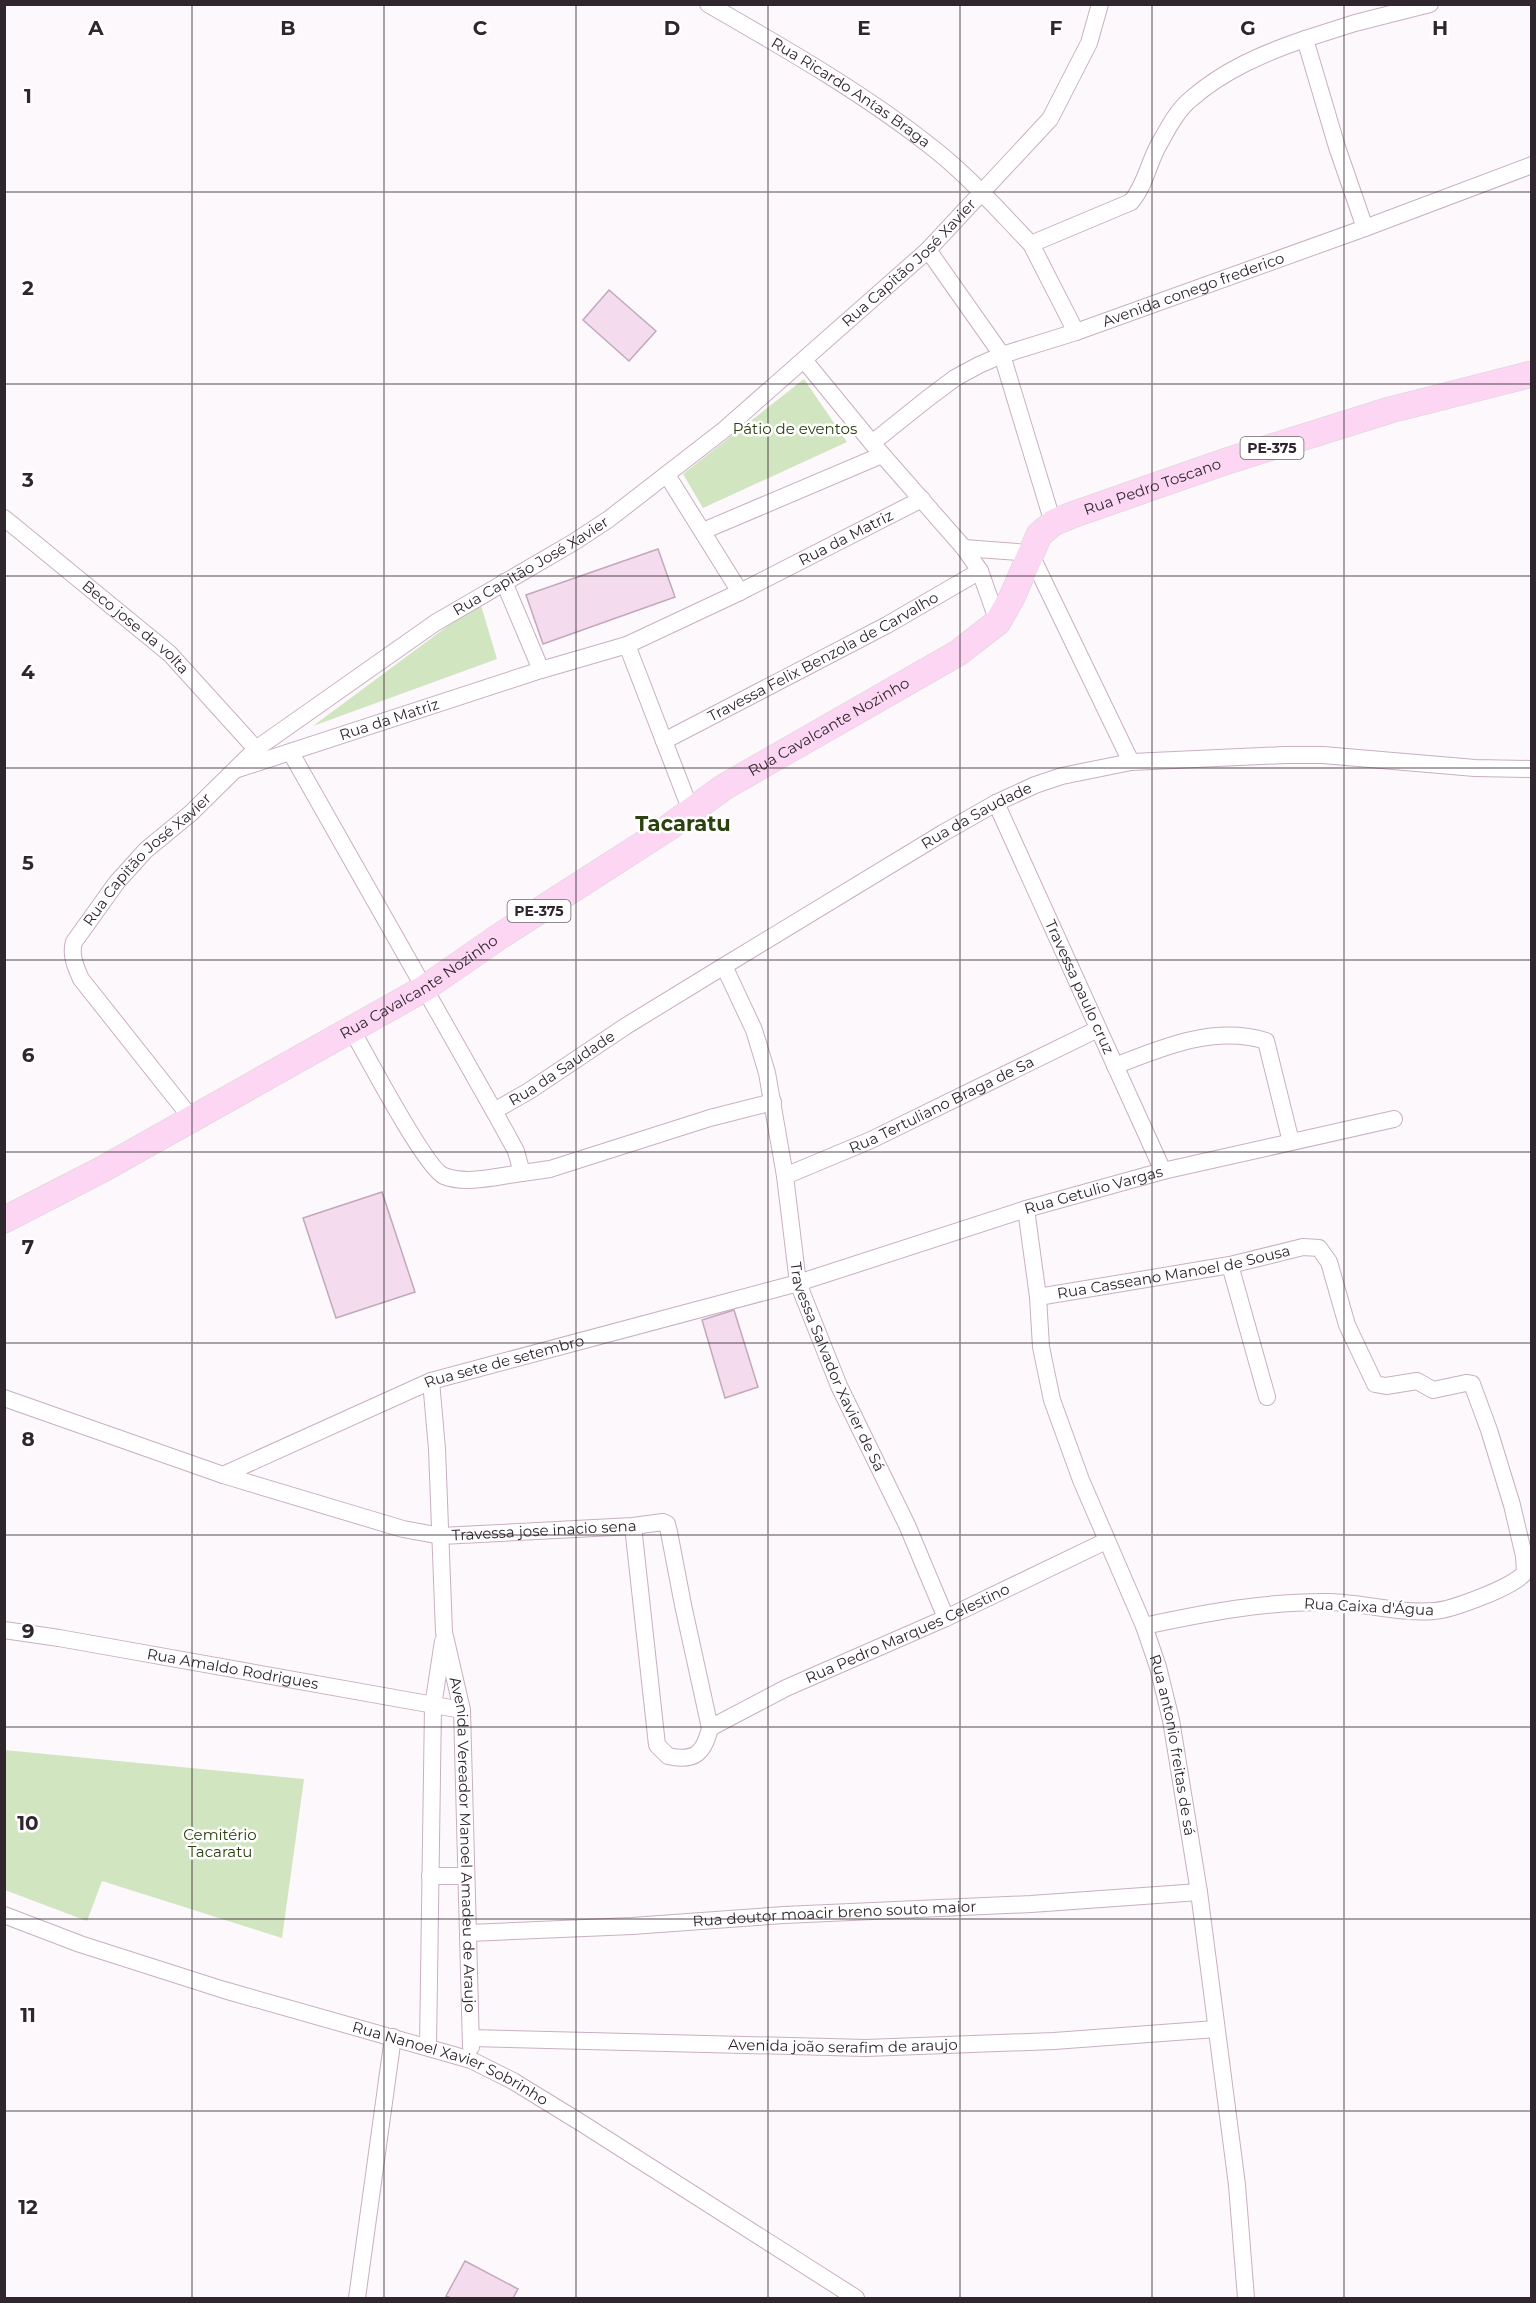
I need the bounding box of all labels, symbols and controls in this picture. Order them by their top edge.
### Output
text: A [87,16,104,40]
text: B [280,16,296,40]
text: C [473,16,488,40]
text: D [664,16,680,40]
text: E [857,16,871,40]
text: F [1050,16,1063,40]
text: G [1240,16,1256,40]
text: H [1432,16,1448,40]
street label: Rua Ricardo Antas Braga [768,33,934,152]
text: 1 [24,84,32,108]
street label: Rua Capitão José Xavier [838,195,980,331]
street label: Avenida conego frederico [1100,248,1287,331]
text: 2 [22,276,34,300]
park label: Pátio de eventos [733,419,857,438]
road number: PE-375 [1240,437,1304,459]
street label: Rua Pedro Toscano [1081,454,1224,519]
text: 3 [21,468,34,492]
street label: Rua da Matriz [795,505,896,570]
street label: Rua Capitão José Xavier [449,512,612,619]
street label: Beco jose da volta [78,576,193,678]
street label: Travessa Felix Benzola de Carvalho [704,587,942,726]
text: 4 [21,660,35,684]
street label: Rua Cavalcante Nozinho [745,673,913,780]
street label: Rua da Matriz [337,694,441,744]
street label: Rua da Saudade [917,778,1035,853]
street label: Rua Capitão José Xavier [79,789,215,930]
district label: Tacaratu [635,811,731,836]
text: 5 [22,851,34,875]
road number: PE-375 [508,900,570,922]
street label: Travessa paulo cruz [1041,917,1119,1057]
street label: Rua Cavalcante Nozinho [336,930,501,1043]
street label: Rua da Saudade [505,1026,618,1110]
text: 6 [22,1043,35,1067]
street label: Rua Tertuliano Braga de Sa [846,1052,1037,1157]
street label: Rua Getulio Vargas [1022,1162,1165,1218]
text: 7 [22,1235,34,1259]
street label: Rua Casseano Manoel de Sousa [1056,1241,1292,1303]
street label: Travessa Salvador Xavier de Sá [787,1261,889,1475]
street label: Rua sete de setembro [421,1331,586,1392]
text: 8 [21,1427,35,1451]
street label: Travessa jose inacio sena [451,1516,637,1544]
street label: Rua Pedro Marques Celestino [802,1579,1012,1687]
street label: Rua Caixa d'Água [1304,1594,1435,1619]
text: 9 [22,1619,34,1643]
street label: Rua Amaldo Rodrigues [145,1644,320,1693]
street label: Rua antonio freitas de sá [1145,1652,1200,1837]
street label: Avenida Vereador Manoel Amadeu de Araujo [446,1675,480,2013]
text: 10 [17,1811,39,1835]
park label: Cemitério Tacaratu [183,1825,257,1861]
street label: Rua doutor moacir breno souto maior [692,1896,977,1931]
text: 11 [20,2003,36,2027]
street label: Rua Nanoel Xavier Sobrinho [350,2017,552,2109]
street label: Avenida joão serafim de araujo [728,2035,958,2057]
text: 12 [18,2195,38,2219]

